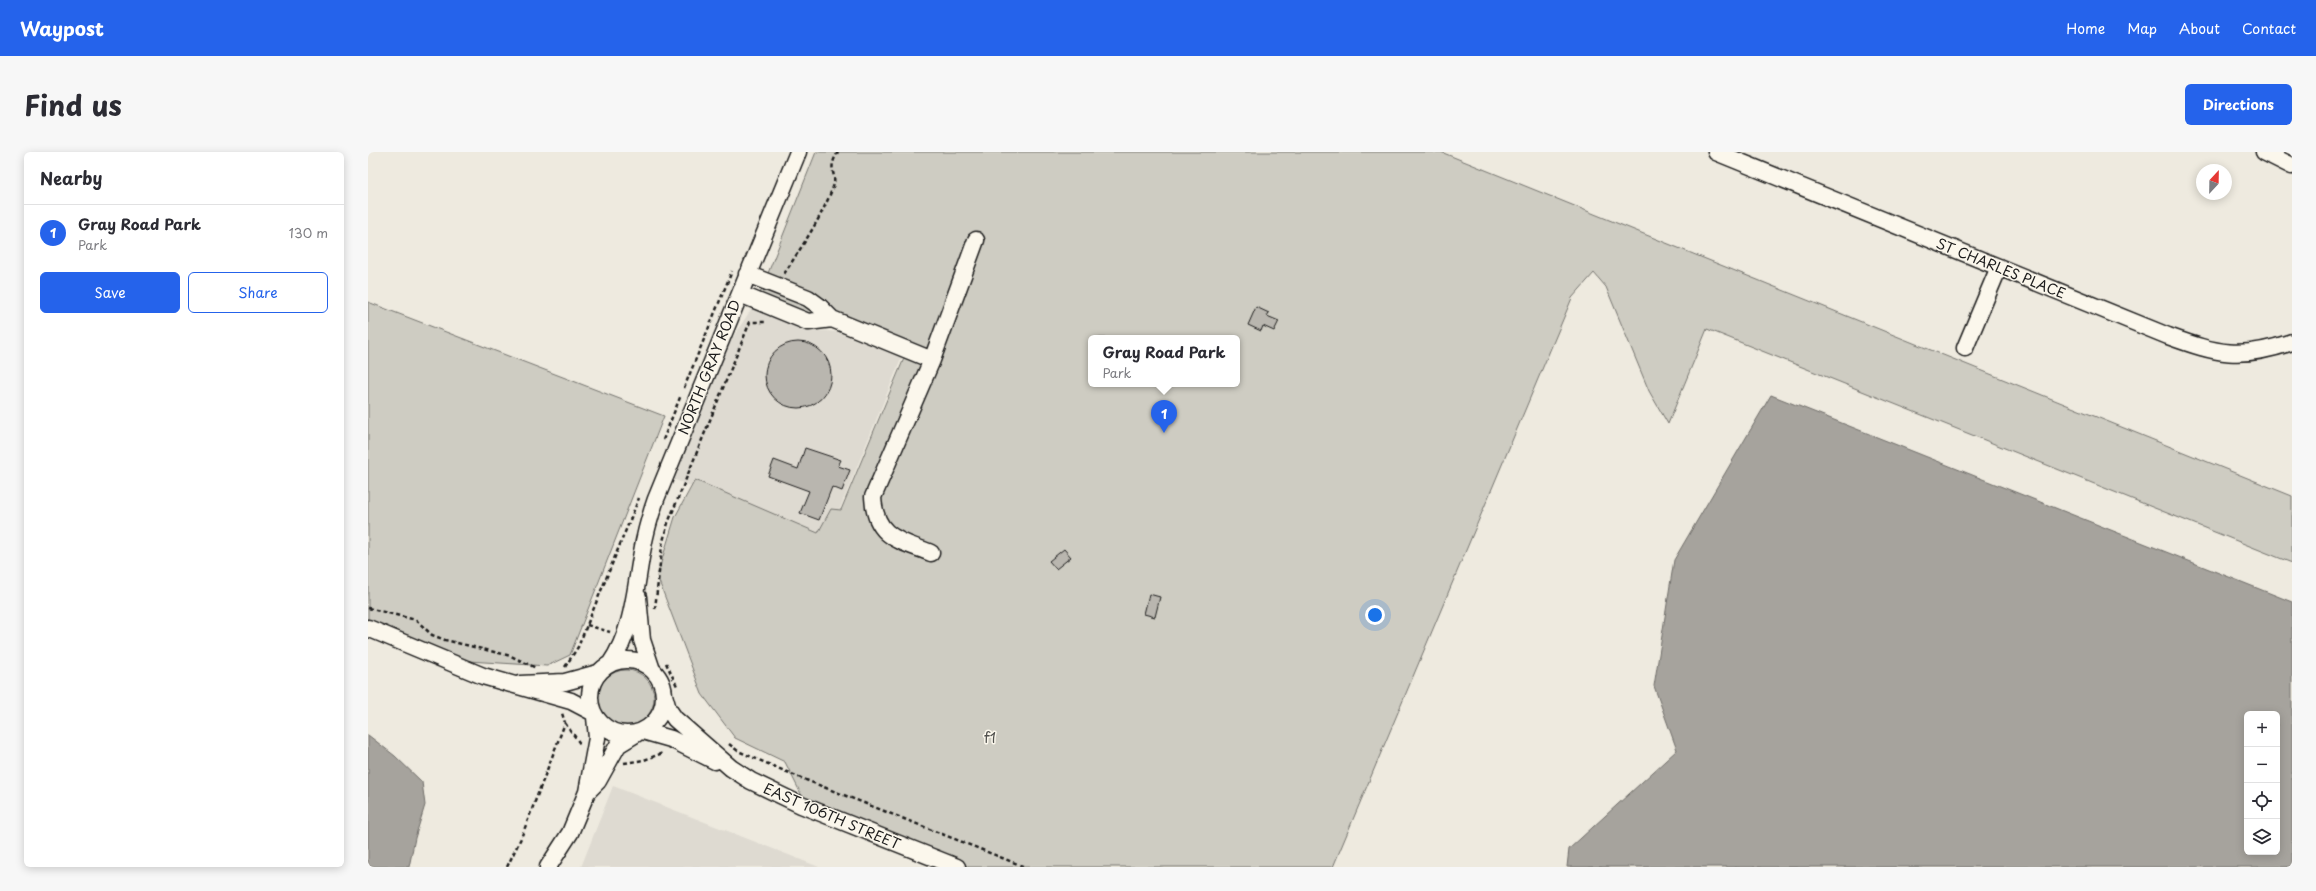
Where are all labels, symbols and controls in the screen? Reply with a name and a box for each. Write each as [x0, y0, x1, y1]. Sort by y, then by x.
text: Waypost [20, 14, 104, 42]
text: Home [2066, 18, 2105, 39]
text: Map [2127, 18, 2157, 39]
text: About [2179, 18, 2220, 39]
text: Contact [2242, 18, 2296, 39]
text: Find us [24, 83, 122, 126]
button: Directions [2185, 84, 2292, 125]
north arrow [2196, 164, 2232, 200]
text: Nearby [40, 165, 102, 191]
text: Gray Road Park [78, 212, 201, 235]
text: 1 [50, 223, 56, 242]
text: 130 m [289, 223, 328, 242]
street label: ST CHARLES PLACE [1933, 232, 2069, 304]
text: Park [78, 235, 107, 254]
button: Save [40, 272, 180, 313]
button: Share [188, 272, 328, 313]
street label: NORTH GRAY ROAD [672, 296, 746, 438]
popup [1088, 335, 1240, 387]
text: Gray Road Park [1102, 340, 1226, 363]
text: Park [1102, 363, 1132, 382]
pin: 1 [1151, 400, 1177, 433]
your location [1365, 605, 1385, 625]
map controls [2244, 711, 2280, 855]
button: + [2244, 711, 2280, 747]
park label: f1 [984, 727, 996, 748]
button: − [2244, 747, 2280, 783]
street label: EAST 106TH STREET [760, 778, 904, 855]
button: locate [2244, 783, 2280, 819]
button: layers [2244, 819, 2280, 855]

